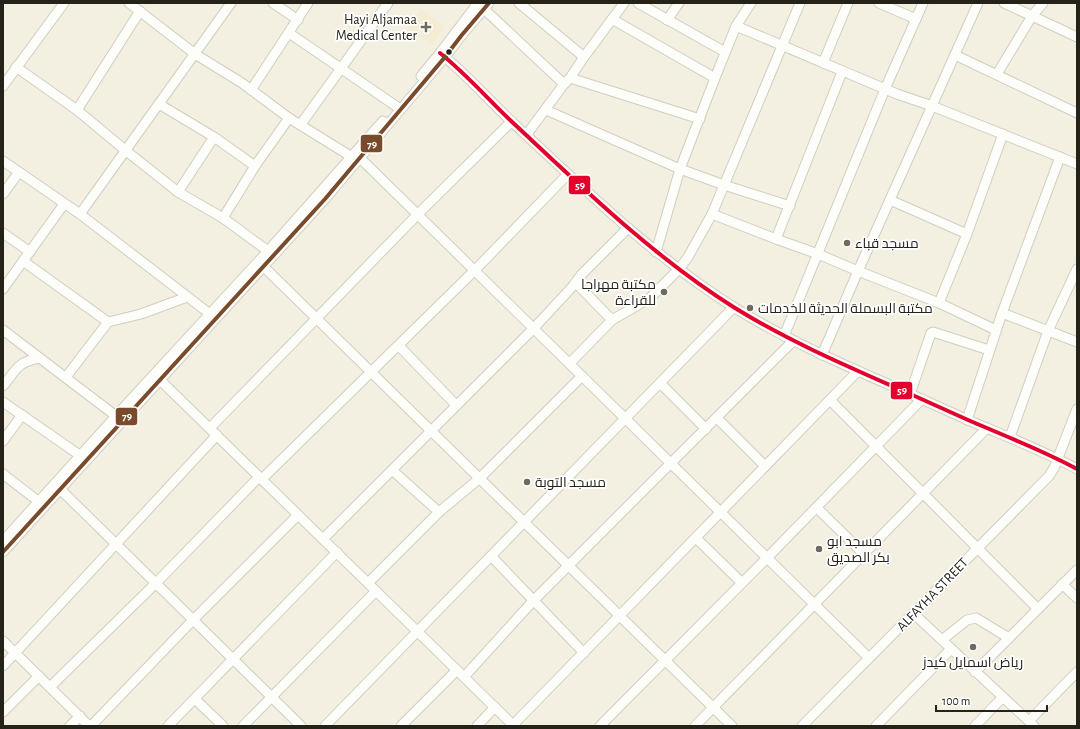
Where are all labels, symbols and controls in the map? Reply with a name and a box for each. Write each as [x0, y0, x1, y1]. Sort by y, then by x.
place label: Hayi Aljamaa Medical Center [336, 13, 418, 43]
marker: Hayi Aljamaa Medical Center [420, 21, 432, 33]
unlabelled marker [444, 47, 454, 57]
line badge: 79 [360, 134, 383, 153]
text: 79 [367, 139, 377, 150]
line badge: 59 [568, 175, 591, 195]
text: 59 [575, 180, 585, 191]
place label: مسجد قباء [855, 237, 919, 251]
marker: مسجد قباء [842, 238, 852, 248]
place label: مكتبة مهراجا للقراءة [581, 278, 656, 308]
marker: مكتبة مهراجا للقراءة [659, 287, 669, 297]
place label: مكتبة البسملة الحديثة للخدمات [758, 302, 933, 316]
marker: مكتبة البسملة الحديثة للخدمات [745, 303, 755, 313]
line badge: 59 [890, 381, 913, 400]
text: 59 [897, 385, 907, 396]
line badge: 79 [115, 407, 138, 426]
text: 79 [122, 411, 132, 422]
place label: مسجد التوبة [535, 476, 606, 490]
marker: مسجد التوبة [522, 477, 532, 487]
place label: مسجد ابو بكر الصديق [827, 535, 890, 566]
marker: مسجد ابو بكر الصديق [814, 544, 824, 554]
street label: ALFAYHA STREET [894, 555, 971, 634]
marker: رياض اسمايل كيدز [968, 642, 978, 652]
place label: رياض اسمايل كيدز [922, 656, 1023, 670]
scale bar [936, 687, 1047, 713]
text: 100 m [942, 695, 970, 707]

